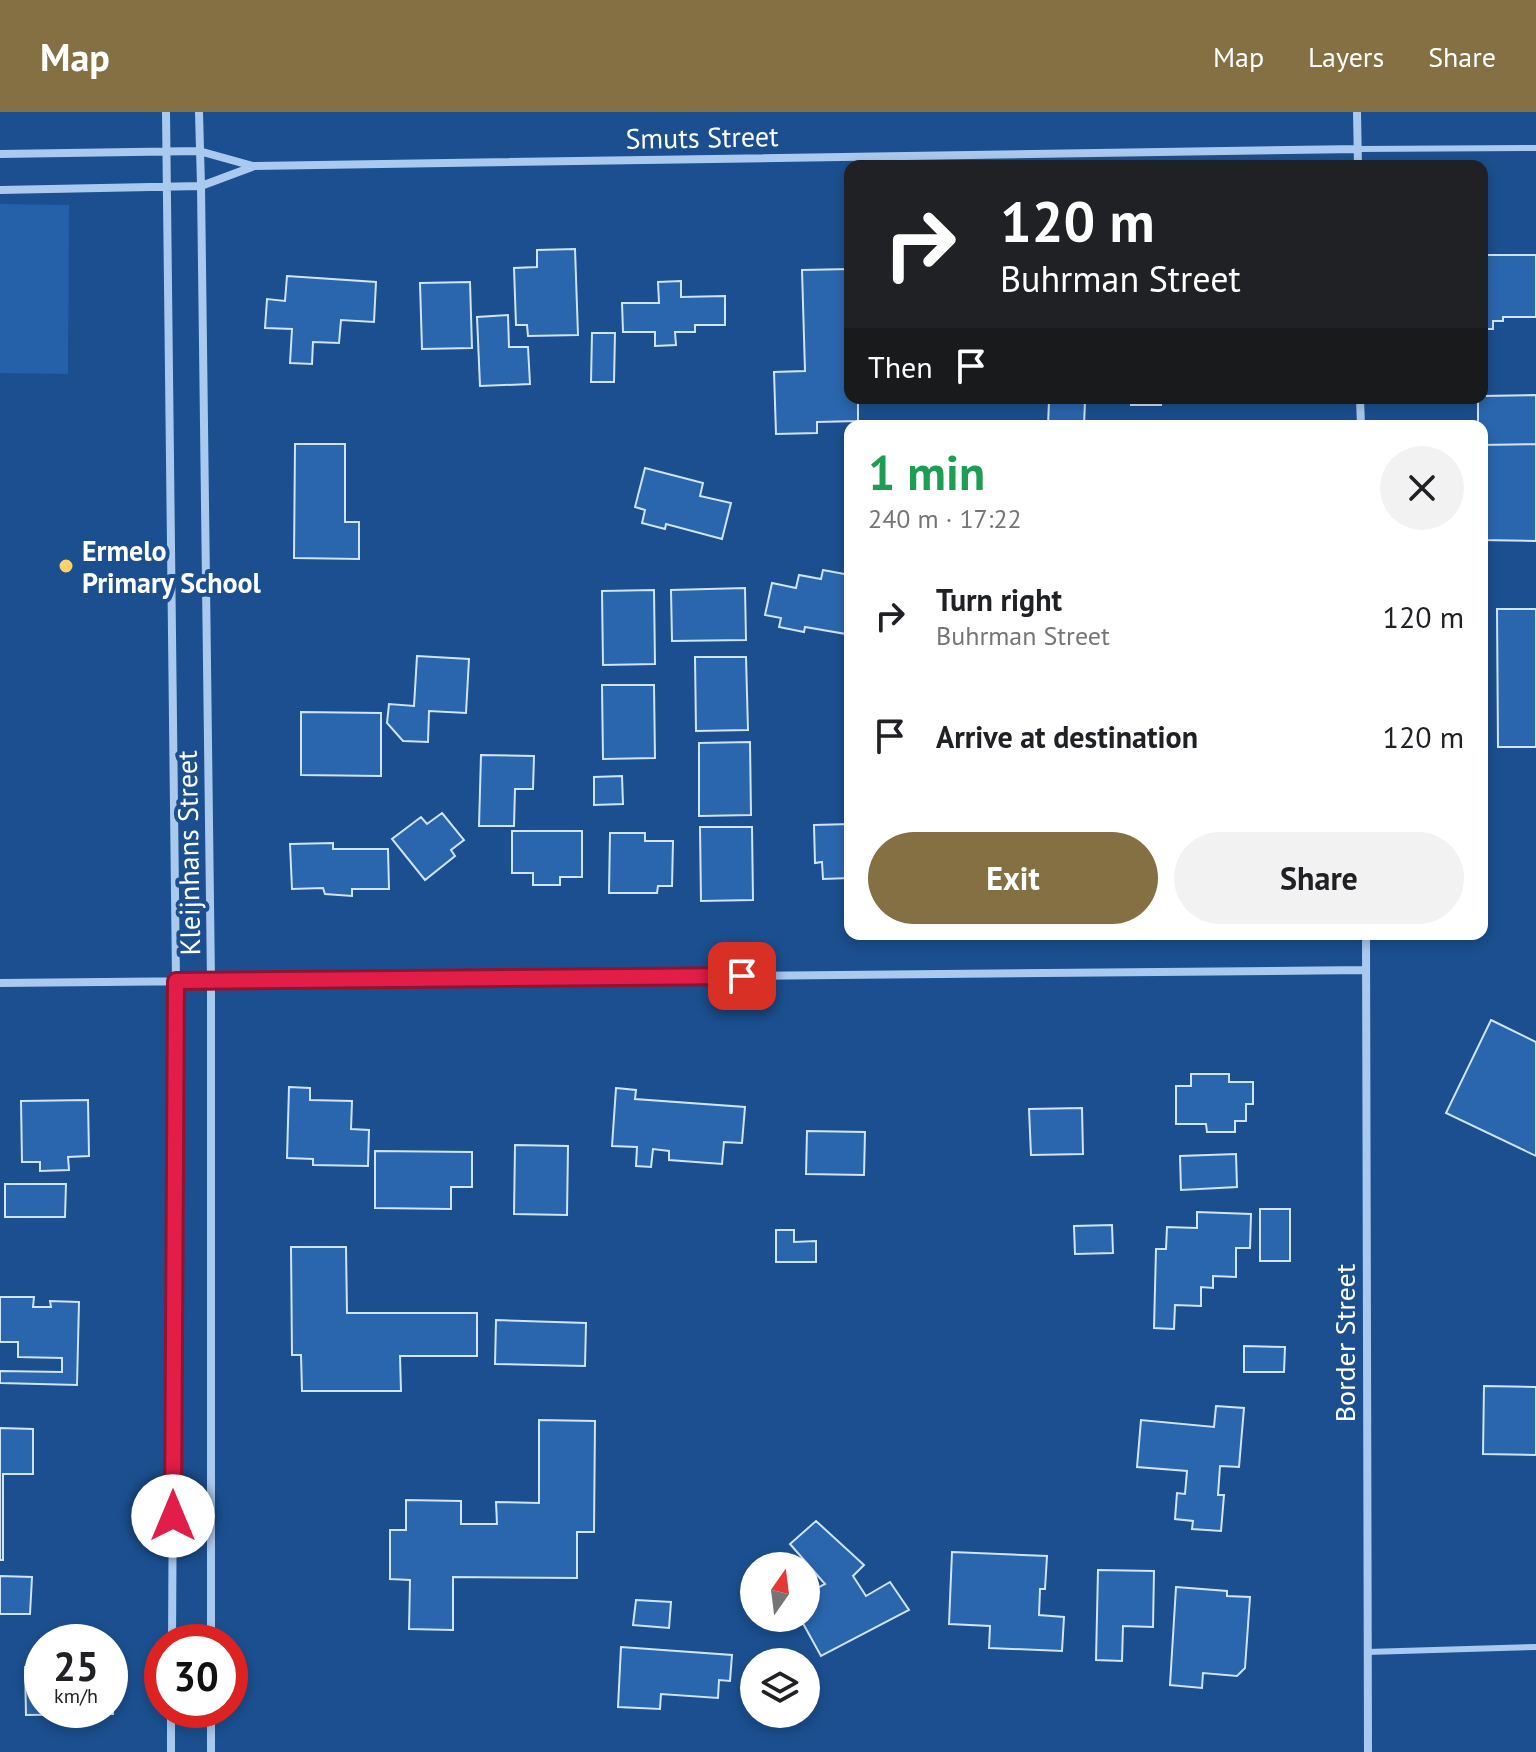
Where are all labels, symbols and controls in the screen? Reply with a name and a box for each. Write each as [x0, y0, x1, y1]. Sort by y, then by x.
text: Map [40, 32, 110, 81]
text: Map [1213, 38, 1264, 75]
text: Layers [1308, 38, 1384, 75]
text: Share [1428, 38, 1496, 75]
street label: Smuts Street [625, 117, 779, 157]
text: 120 m [1000, 185, 1155, 257]
icon: right [868, 192, 972, 296]
text: Buhrman Street [1000, 255, 1241, 302]
icon: arrive [949, 344, 993, 388]
text: Then [868, 347, 933, 386]
text: 1 min [868, 441, 985, 503]
button: close [1380, 446, 1464, 530]
text: 240 m · 17:22 [868, 502, 1022, 535]
place label: Ermelo Primary School [82, 532, 262, 601]
marker: Ermelo Primary School [57, 557, 75, 575]
text: Turn right [936, 580, 1062, 619]
icon: right [868, 594, 912, 638]
text: 120 m [1383, 597, 1464, 636]
text: Buhrman Street [936, 619, 1110, 652]
icon: arrive [868, 714, 912, 758]
text: Arrive at destination [936, 717, 1198, 756]
text: 120 m [1383, 717, 1464, 756]
street label: Kleijnhans Street [168, 750, 208, 956]
button: Exit [868, 832, 1158, 924]
button: Share [1174, 832, 1464, 924]
pin [708, 942, 776, 1010]
icon: arrive [720, 954, 764, 998]
street label: Border Street [1326, 1263, 1363, 1422]
position arrow [131, 1474, 215, 1558]
north arrow [740, 1552, 820, 1632]
map controls [740, 1552, 820, 1728]
speed limit sign: 30 [144, 1624, 248, 1728]
text: 25 [53, 1640, 99, 1692]
button: layers [740, 1648, 820, 1728]
text: km/h [54, 1683, 98, 1709]

